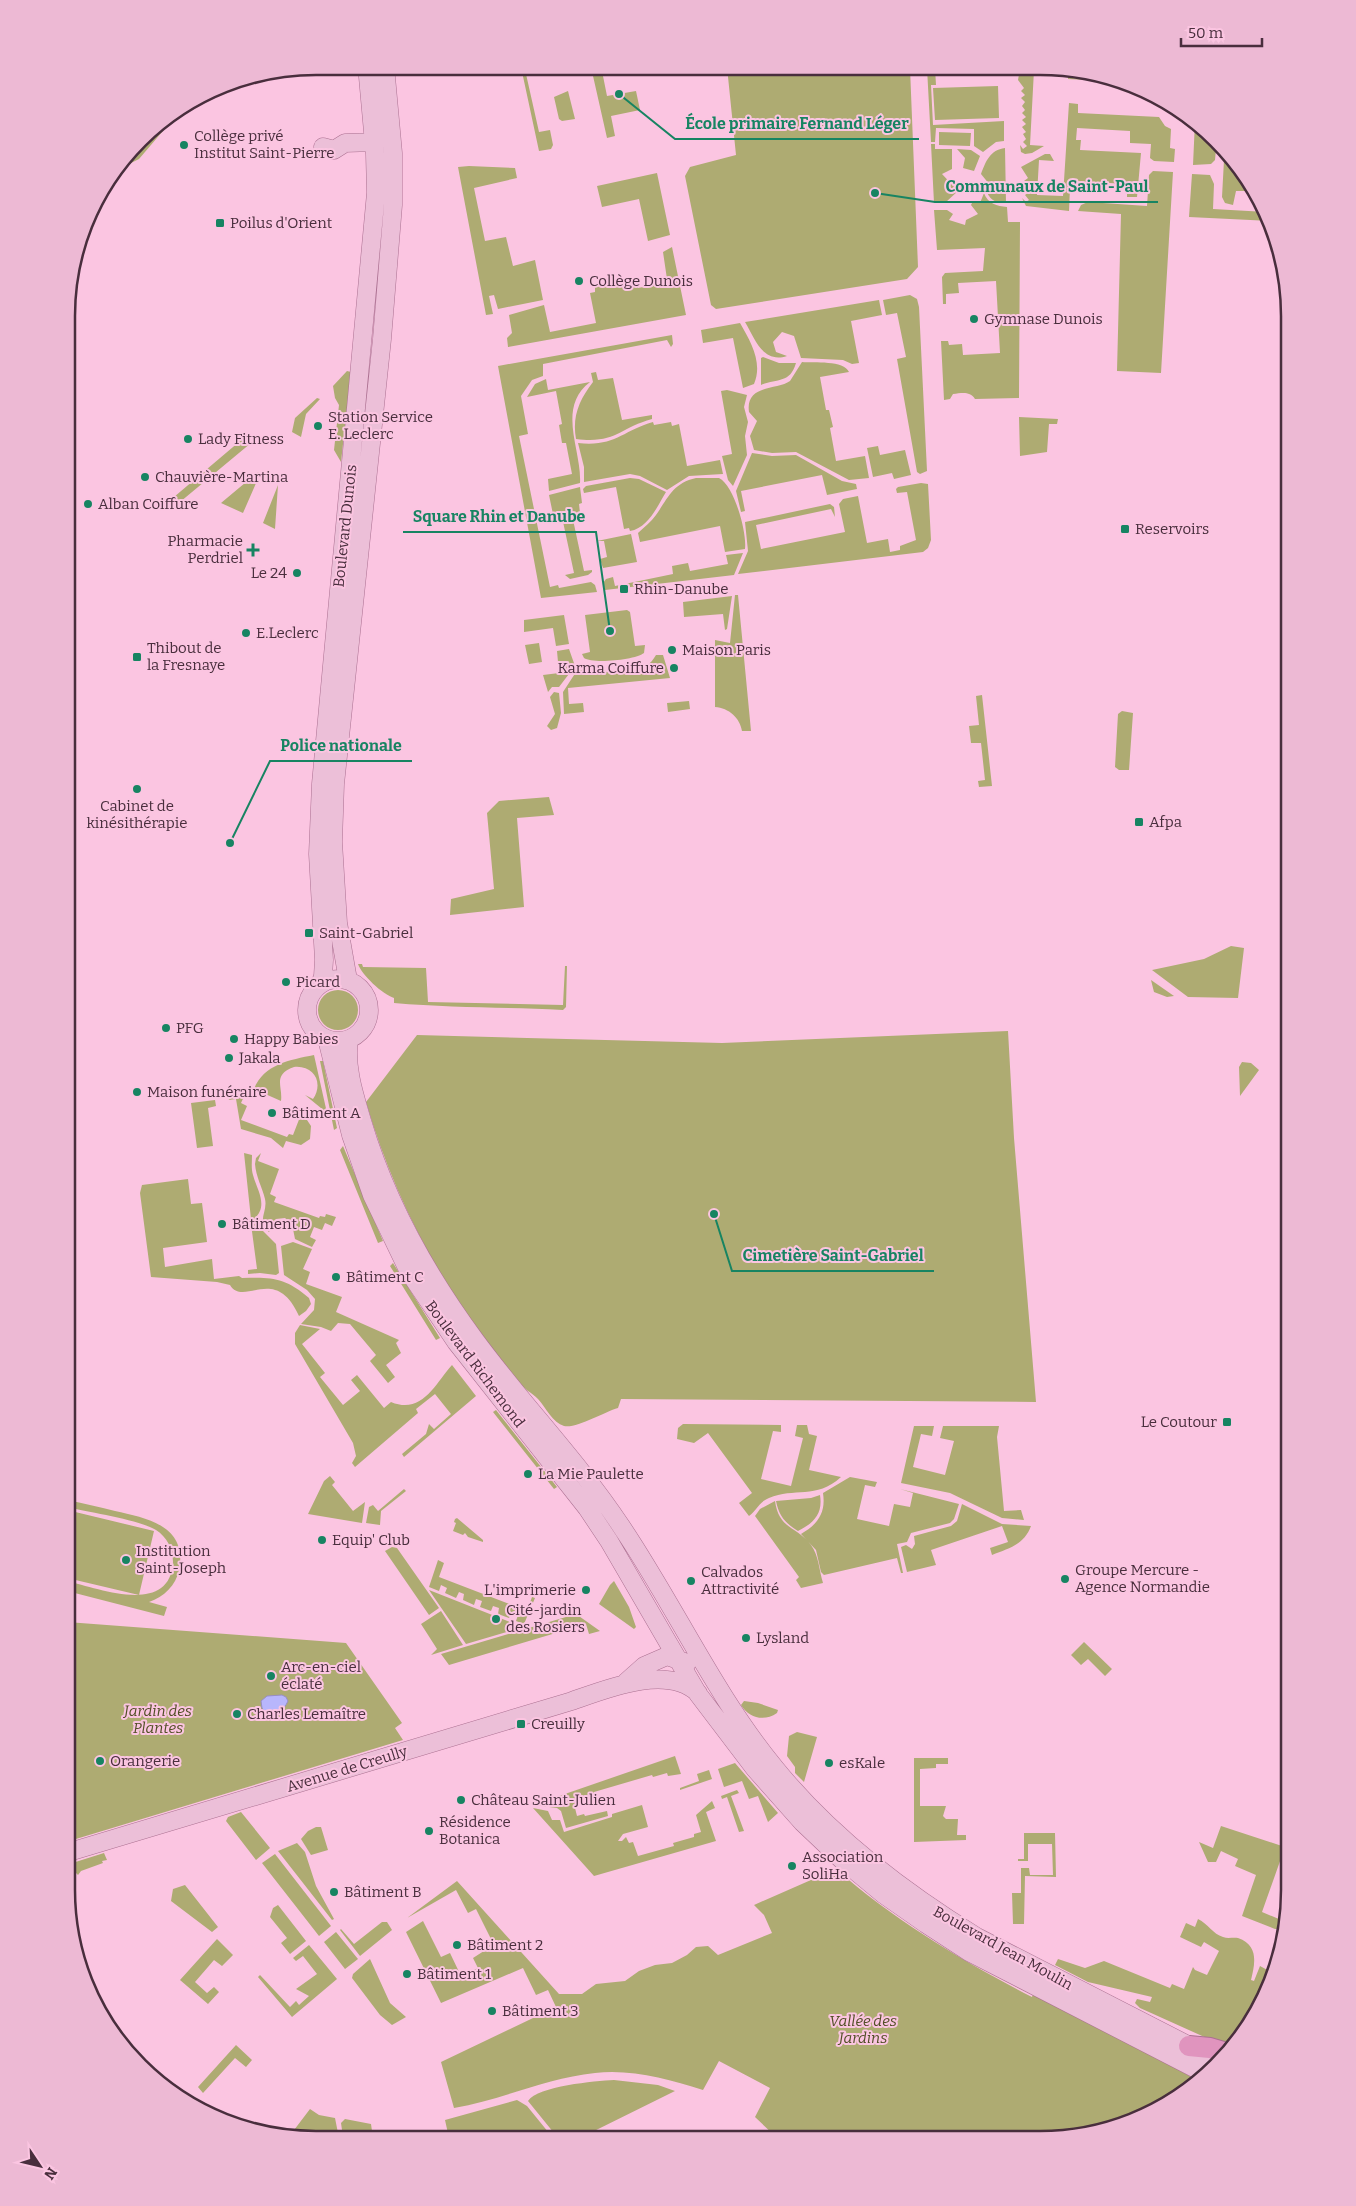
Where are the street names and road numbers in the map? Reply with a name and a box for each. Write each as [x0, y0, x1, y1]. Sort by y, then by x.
street label: Boulevard Dunois [330, 464, 360, 588]
street label: Boulevard Richemond [421, 1297, 529, 1431]
street label: Avenue de Creully [284, 1742, 410, 1796]
street label: Boulevard Jean Moulin [930, 1902, 1076, 1994]

